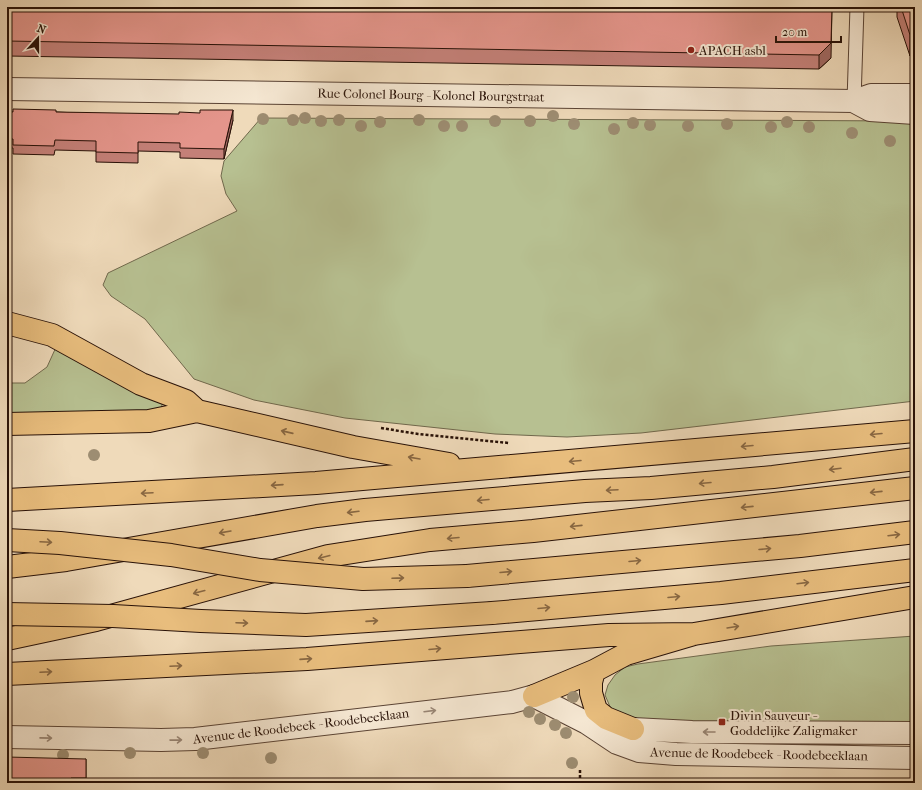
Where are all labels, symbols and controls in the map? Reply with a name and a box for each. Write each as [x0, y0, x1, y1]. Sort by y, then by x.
north arrow [18, 18, 58, 58]
scale bar [776, 18, 841, 44]
text: N [35, 22, 48, 37]
text: 20 m [782, 25, 807, 39]
place label: APACH asbl [698, 43, 766, 58]
marker: APACH asbl [686, 45, 696, 55]
street label: Rue Colonel Bourg - Kolonel Bourgstraat [317, 86, 545, 104]
one-way arrow [281, 428, 294, 435]
one-way arrow [870, 431, 883, 438]
one-way arrow [741, 442, 754, 449]
one-way arrow [408, 454, 421, 462]
one-way arrow [569, 457, 582, 464]
one-way arrow [829, 466, 842, 473]
one-way arrow [699, 479, 712, 487]
one-way arrow [271, 481, 284, 489]
one-way arrow [606, 486, 619, 493]
one-way arrow [870, 488, 883, 496]
one-way arrow [141, 489, 154, 496]
one-way arrow [477, 496, 490, 503]
one-way arrow [741, 503, 754, 510]
one-way arrow [347, 508, 360, 515]
one-way arrow [570, 522, 583, 530]
one-way arrow [219, 528, 232, 536]
one-way arrow [887, 531, 900, 539]
one-way arrow [447, 534, 460, 541]
one-way arrow [39, 539, 52, 546]
one-way arrow [758, 546, 771, 553]
one-way arrow [318, 554, 331, 562]
one-way arrow [628, 557, 641, 564]
one-way arrow [499, 569, 512, 576]
one-way arrow [391, 574, 404, 582]
one-way arrow [796, 580, 809, 587]
one-way arrow [193, 589, 206, 596]
one-way arrow [667, 594, 680, 601]
one-way arrow [537, 605, 550, 612]
one-way arrow [365, 618, 378, 625]
one-way arrow [235, 619, 248, 627]
one-way arrow [726, 623, 739, 631]
one-way arrow [428, 646, 441, 653]
one-way arrow [299, 656, 312, 663]
one-way arrow [169, 662, 182, 670]
one-way arrow [39, 669, 52, 676]
street label: Avenue de Roodebeek - Roodebeeklaan [191, 705, 410, 747]
one-way arrow [423, 707, 436, 714]
place label: Divin Sauveur - Goddelijke Zaligmaker [730, 708, 858, 738]
marker: Divin Sauveur - Goddelijke Zaligmaker [717, 717, 727, 727]
one-way arrow [703, 728, 716, 736]
one-way arrow [39, 734, 52, 742]
one-way arrow [169, 736, 182, 744]
street label: Avenue de Roodebeek - Roodebeeklaan [649, 745, 868, 763]

